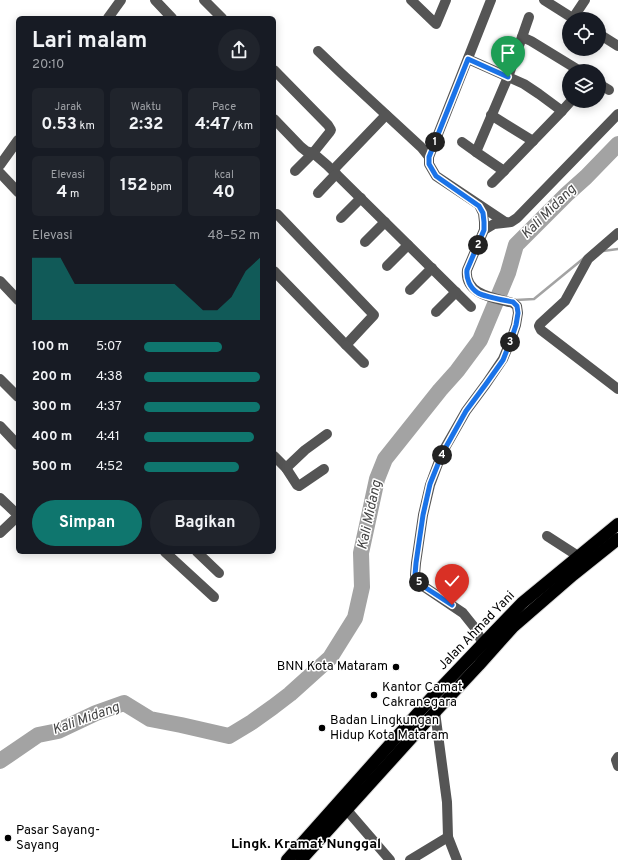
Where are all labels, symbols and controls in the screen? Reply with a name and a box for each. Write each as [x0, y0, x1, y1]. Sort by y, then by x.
map controls [562, 12, 606, 108]
button: locate [562, 12, 606, 56]
text: Lari malam [32, 28, 147, 55]
button: share [218, 29, 260, 71]
pin [491, 36, 525, 77]
icon: arrive [497, 42, 519, 64]
text: 20:10 [32, 57, 64, 73]
button: layers [562, 64, 606, 108]
text: Jarak [54, 100, 82, 114]
text: Waktu [131, 100, 161, 114]
text: Pace [212, 100, 236, 114]
text: 0.53 [41, 114, 77, 136]
text: 2:32 [129, 114, 163, 136]
text: 4:47 [195, 114, 230, 136]
text: km [77, 119, 95, 133]
text: /km [230, 119, 253, 133]
pin: 1 [425, 132, 445, 152]
text: 1 [433, 135, 437, 149]
text: Elevasi [51, 168, 85, 182]
text: kcal [214, 168, 234, 182]
text: 152 [120, 175, 148, 197]
text: bpm [148, 180, 172, 194]
water label: Kali Midang [518, 181, 580, 243]
text: 4 [57, 182, 68, 204]
text: 40 [213, 182, 235, 204]
text: m [68, 187, 79, 201]
text: Elevasi [32, 228, 73, 244]
text: 48–52 m [207, 228, 260, 244]
pin: 2 [468, 235, 488, 255]
text: 2 [475, 238, 481, 252]
pin: 3 [500, 332, 520, 352]
text: 3 [507, 335, 513, 349]
text: 100 m [32, 339, 69, 355]
text: 5:07 [96, 339, 122, 355]
text: 200 m [32, 369, 72, 385]
text: 4:38 [96, 369, 123, 385]
text: 300 m [32, 399, 71, 415]
text: 4:37 [96, 399, 121, 415]
text: 400 m [32, 429, 72, 445]
text: 4:41 [96, 429, 120, 445]
pin: 4 [432, 445, 452, 465]
text: 4 [438, 448, 446, 462]
text: 500 m [32, 459, 72, 475]
text: 4:52 [96, 459, 123, 475]
water label: Kali Midang [354, 478, 386, 551]
button: Simpan [32, 500, 142, 546]
button: Bagikan [150, 500, 260, 546]
pin [435, 564, 469, 605]
icon: check [441, 570, 463, 592]
pin: 5 [409, 572, 429, 592]
text: 5 [416, 575, 422, 589]
street label: Jalan Ahmad Yani [435, 588, 519, 674]
place label: BNN Kota Mataram [277, 659, 388, 675]
marker: BNN Kota Mataram [391, 662, 401, 672]
place label: Kantor Camat Cakranegara [382, 680, 463, 711]
marker: Kantor Camat Cakranegara [369, 690, 379, 700]
water label: Kali Midang [50, 699, 122, 739]
place label: Badan Lingkungan Hidup Kota Mataram [330, 713, 449, 744]
marker: Badan Lingkungan Hidup Kota Mataram [317, 723, 327, 733]
place label: Pasar Sayang- Sayang [16, 823, 100, 854]
marker: Pasar Sayang- Sayang [3, 833, 13, 843]
district label: Lingk. Kramat Nunggal [231, 836, 381, 853]

